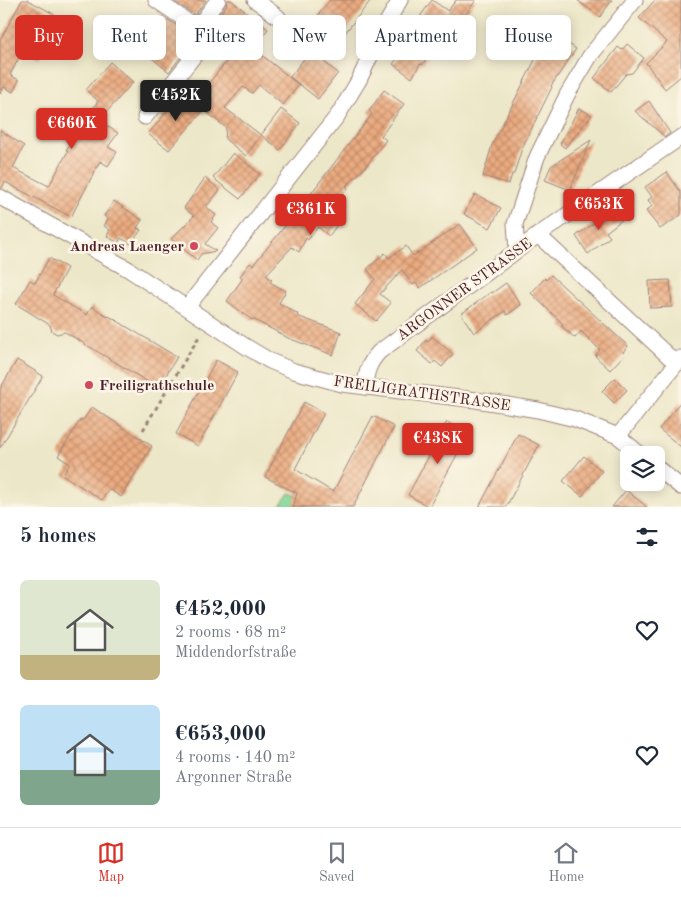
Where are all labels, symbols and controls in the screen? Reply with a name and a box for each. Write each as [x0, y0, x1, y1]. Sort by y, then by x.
chip: Buy [15, 15, 83, 60]
chip: Rent [93, 15, 166, 60]
chip: Filters [176, 15, 263, 60]
chip: New [273, 15, 346, 60]
chip: Apartment [356, 15, 476, 60]
chip: House [486, 15, 571, 60]
pin: €452K [141, 80, 211, 122]
text: €452K [151, 88, 201, 104]
pin: €660K [37, 108, 107, 150]
text: €660K [47, 116, 97, 132]
pin: €653K [564, 188, 634, 231]
pin: €361K [276, 194, 346, 236]
text: €653K [574, 197, 624, 213]
text: €361K [286, 202, 336, 218]
street label: ARGONNER STRASSE [395, 236, 535, 344]
place label: Andreas Laenger [69, 240, 184, 255]
marker: Andreas Laenger [188, 240, 200, 252]
street label: FREILIGRATHSTRASSE [332, 375, 511, 414]
marker: Freiligrathschule [83, 379, 95, 391]
place label: Freiligrathschule [99, 379, 214, 394]
pin: €438K [403, 422, 473, 465]
text: €438K [413, 431, 463, 447]
map controls [620, 446, 665, 491]
button: layers [620, 446, 665, 491]
icon: filters [633, 523, 661, 551]
text: 5 homes [20, 526, 96, 547]
text: €452,000 [175, 599, 266, 620]
icon: home [60, 600, 120, 660]
icon: heart [633, 616, 661, 644]
text: 2 rooms · 68 m² [175, 625, 286, 641]
text: Middendorfstraße [175, 645, 296, 661]
text: €653,000 [175, 724, 266, 745]
icon: home [60, 725, 120, 785]
icon: heart [633, 741, 661, 769]
text: 4 rooms · 140 m² [175, 750, 295, 766]
text: Argonner Straße [175, 770, 292, 786]
tab: Map [97, 839, 125, 886]
tab: Saved [319, 839, 355, 886]
tab: Home [548, 839, 584, 886]

